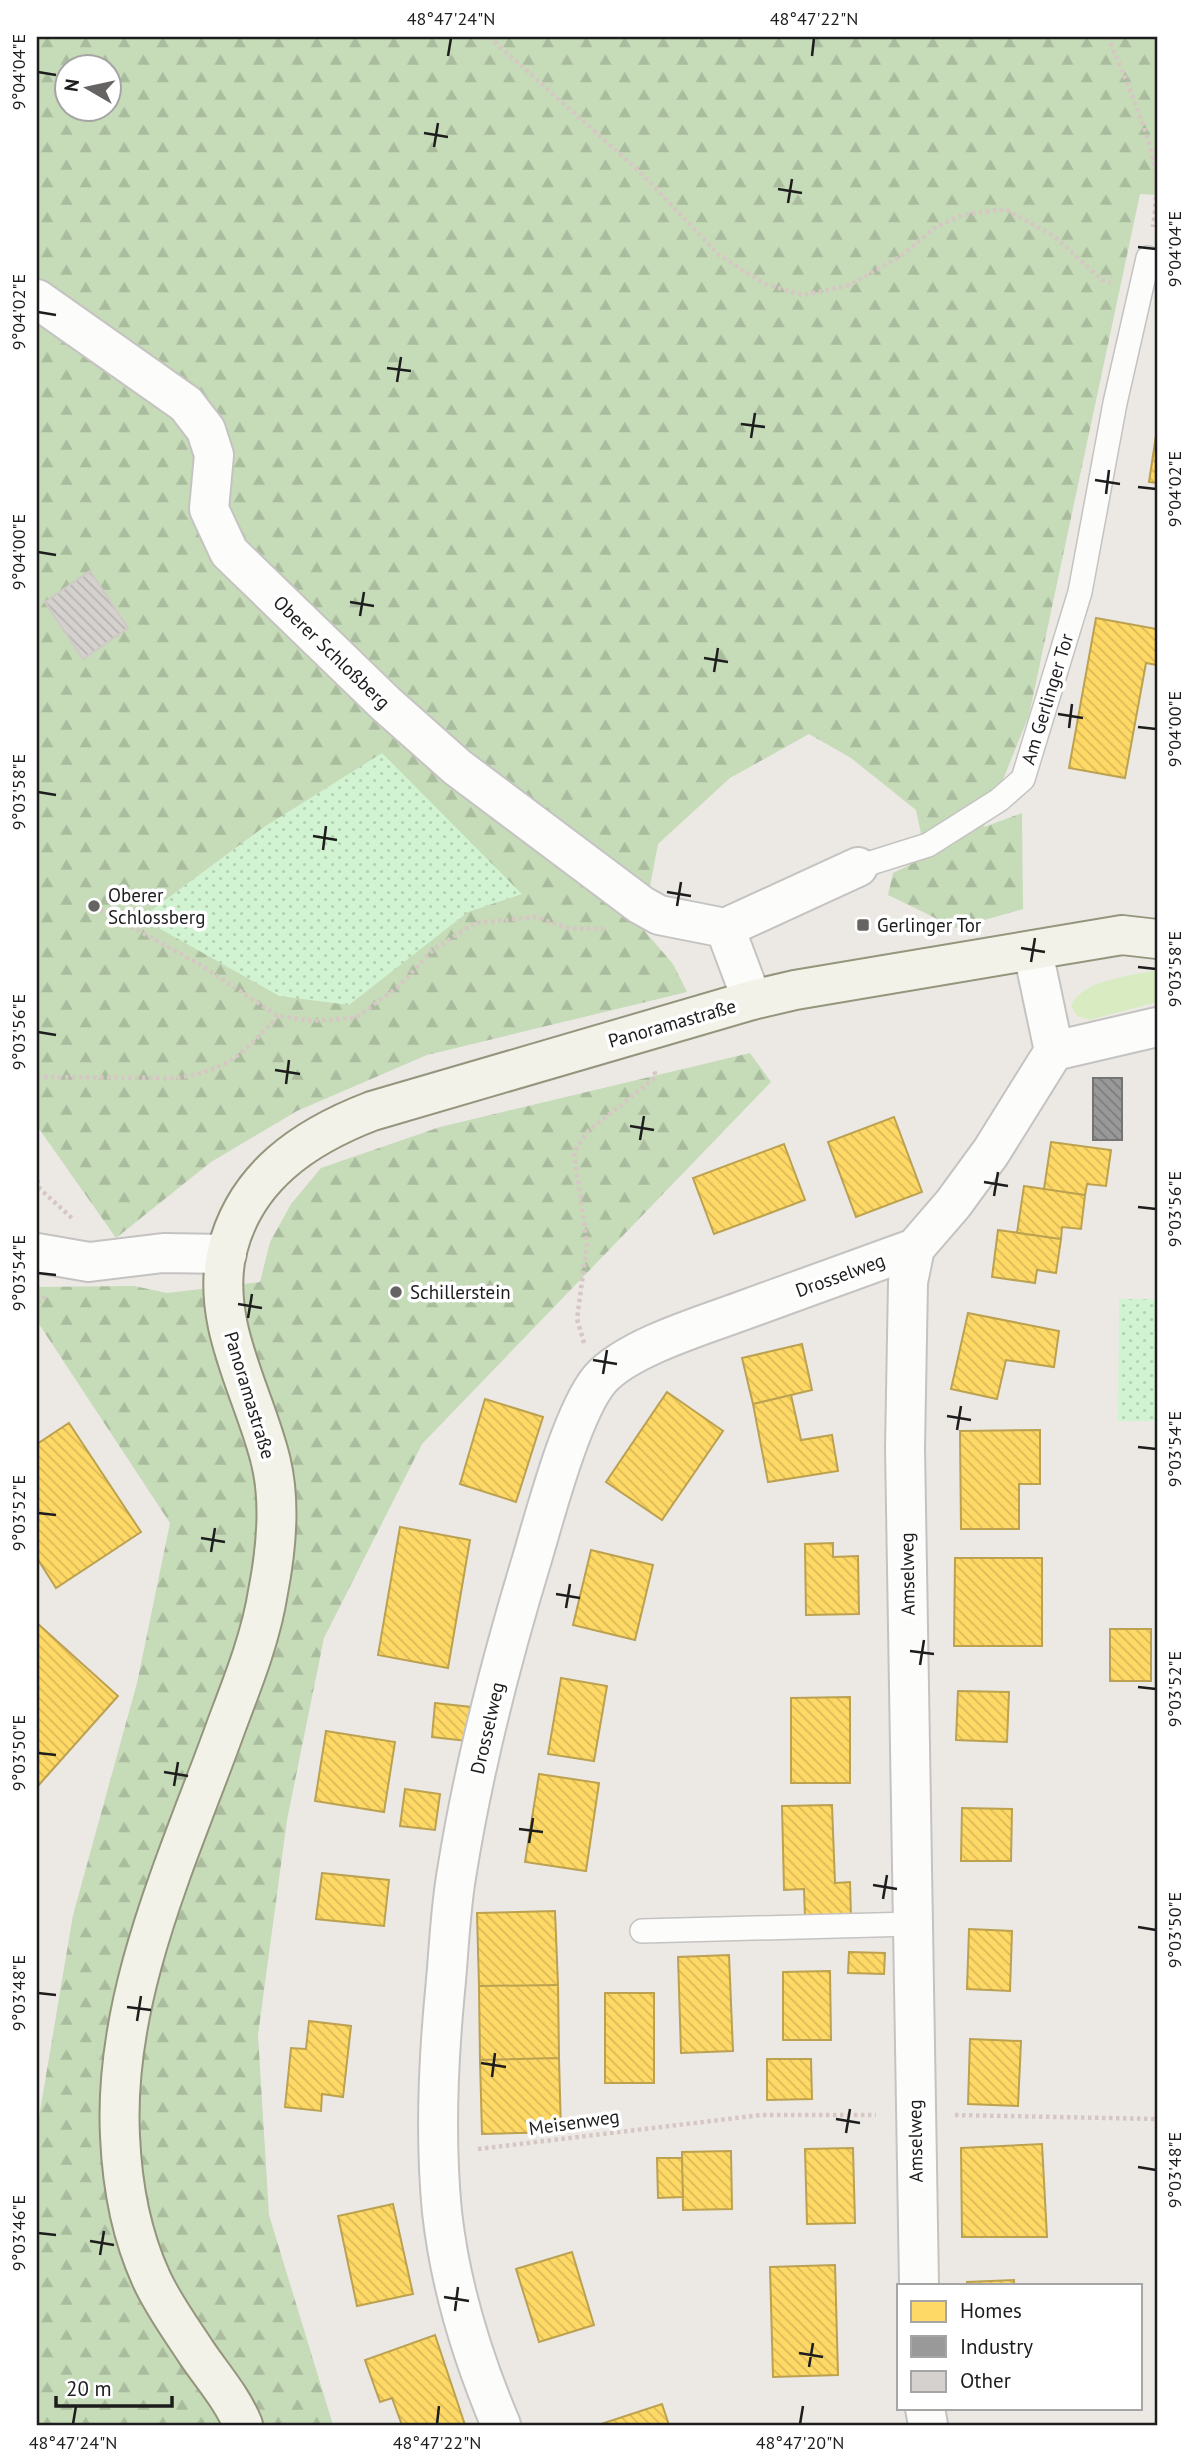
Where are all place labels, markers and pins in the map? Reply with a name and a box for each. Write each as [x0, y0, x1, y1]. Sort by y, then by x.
place label: Oberer Schlossberg [108, 883, 205, 929]
marker: Oberer Schlossberg [86, 898, 102, 914]
place label: Gerlinger Tor [877, 913, 982, 937]
marker: Gerlinger Tor [855, 917, 871, 933]
place label: Schillerstein [410, 1280, 511, 1304]
marker: Schillerstein [388, 1284, 404, 1300]

